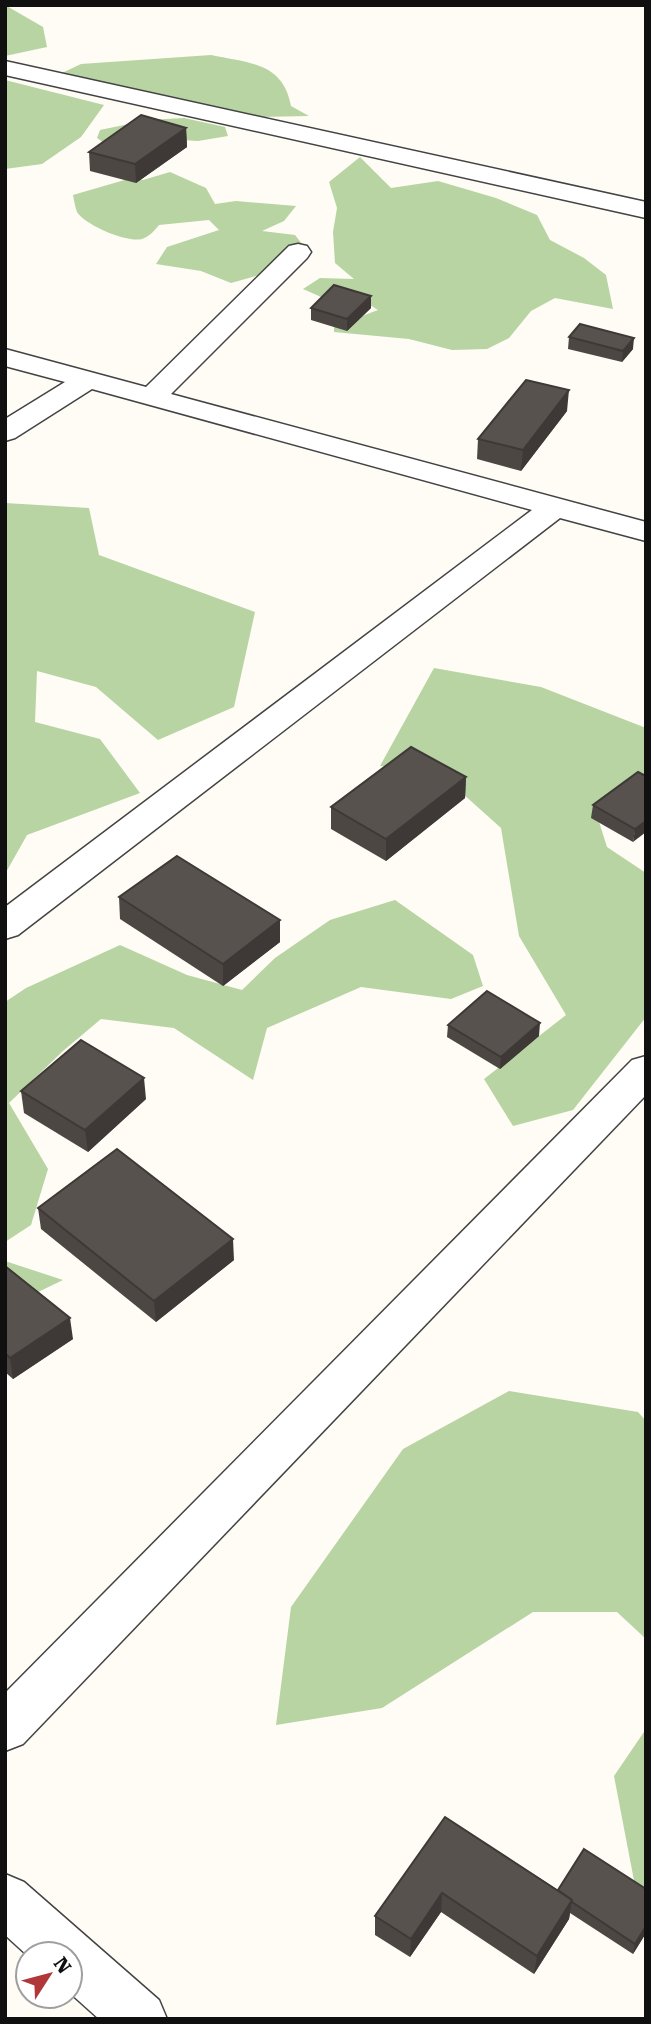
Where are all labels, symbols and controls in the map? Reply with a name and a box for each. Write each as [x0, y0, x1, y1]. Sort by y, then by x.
north arrow [14, 1940, 84, 2010]
text: N [49, 1953, 76, 1978]

